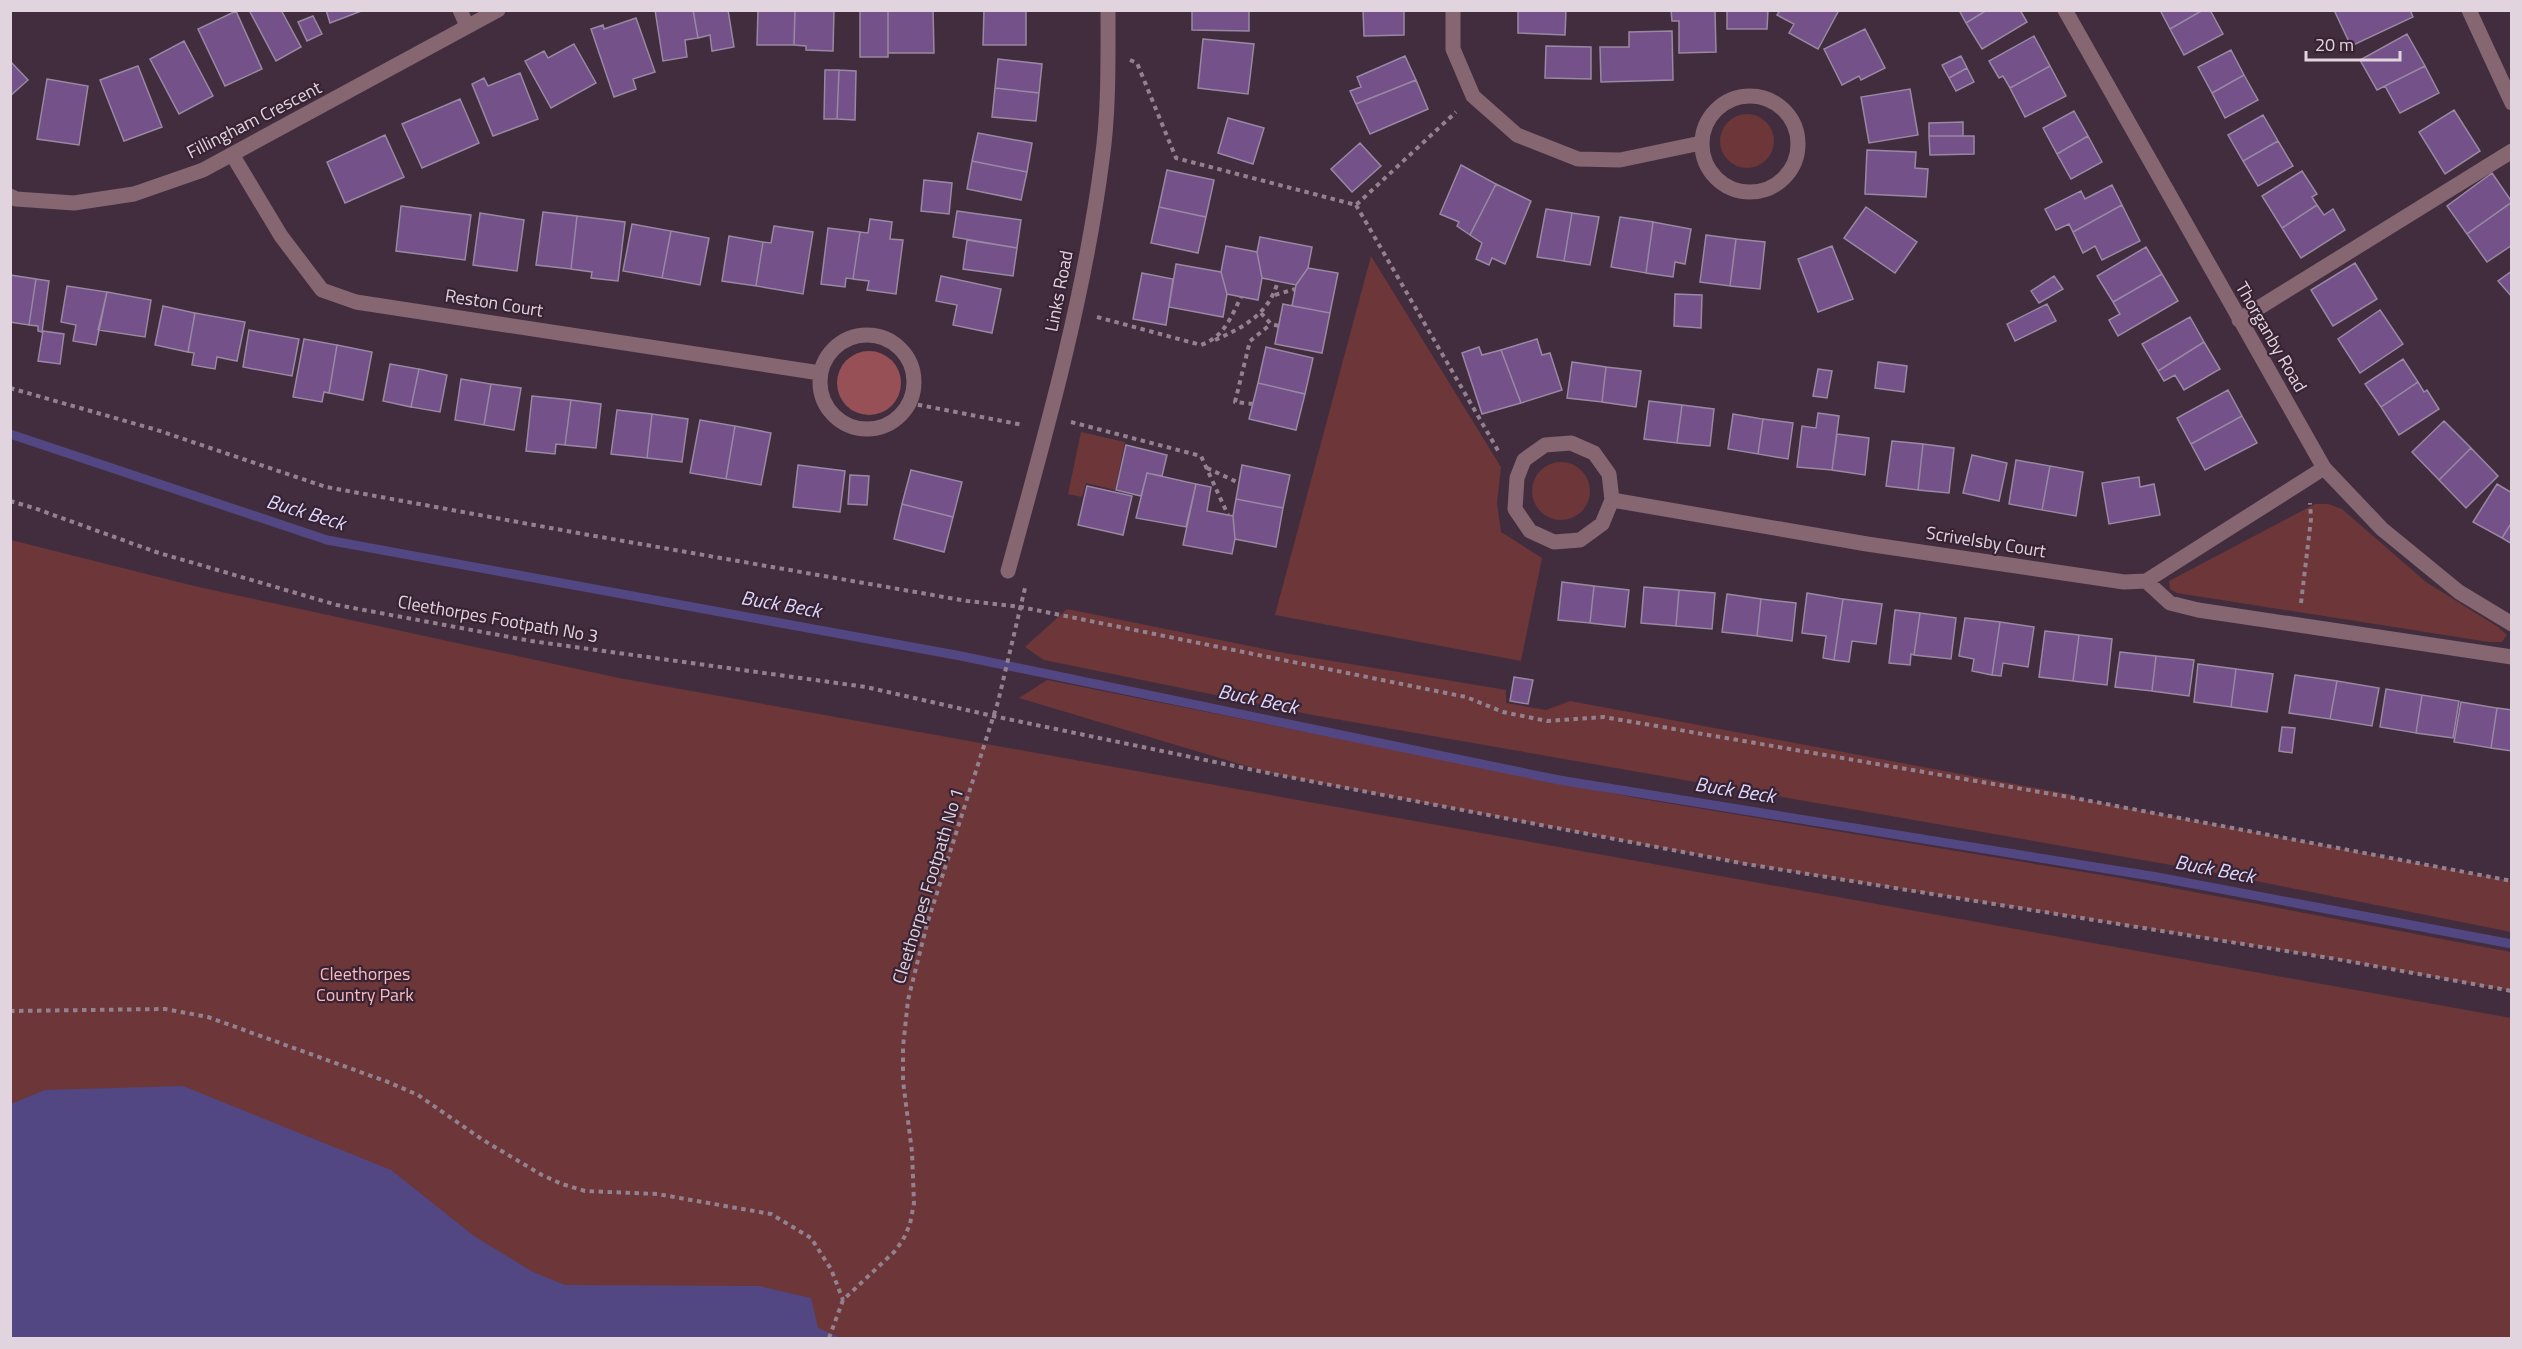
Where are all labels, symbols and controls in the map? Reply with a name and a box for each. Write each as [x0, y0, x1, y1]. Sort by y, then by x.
scale bar [2306, 24, 2400, 62]
text: 20 m [2315, 31, 2354, 58]
street label: Fillingham Crescent [182, 74, 327, 165]
street label: Links Road [1037, 248, 1080, 334]
street label: Thorganby Road [2229, 276, 2314, 397]
street label: Reston Court [443, 281, 546, 324]
water label: Buck Beck [263, 485, 351, 539]
street label: Scrivelsby Court [1924, 519, 2049, 564]
water label: Buck Beck [739, 581, 826, 626]
street label: Cleethorpes Footpath No 3 [396, 588, 600, 649]
water label: Buck Beck [1215, 675, 1303, 722]
water label: Buck Beck [1693, 768, 1779, 811]
street label: Cleethorpes Footpath No 1 [885, 785, 970, 987]
water label: Buck Beck [2173, 846, 2260, 892]
park label: Cleethorpes Country Park [316, 960, 414, 1008]

